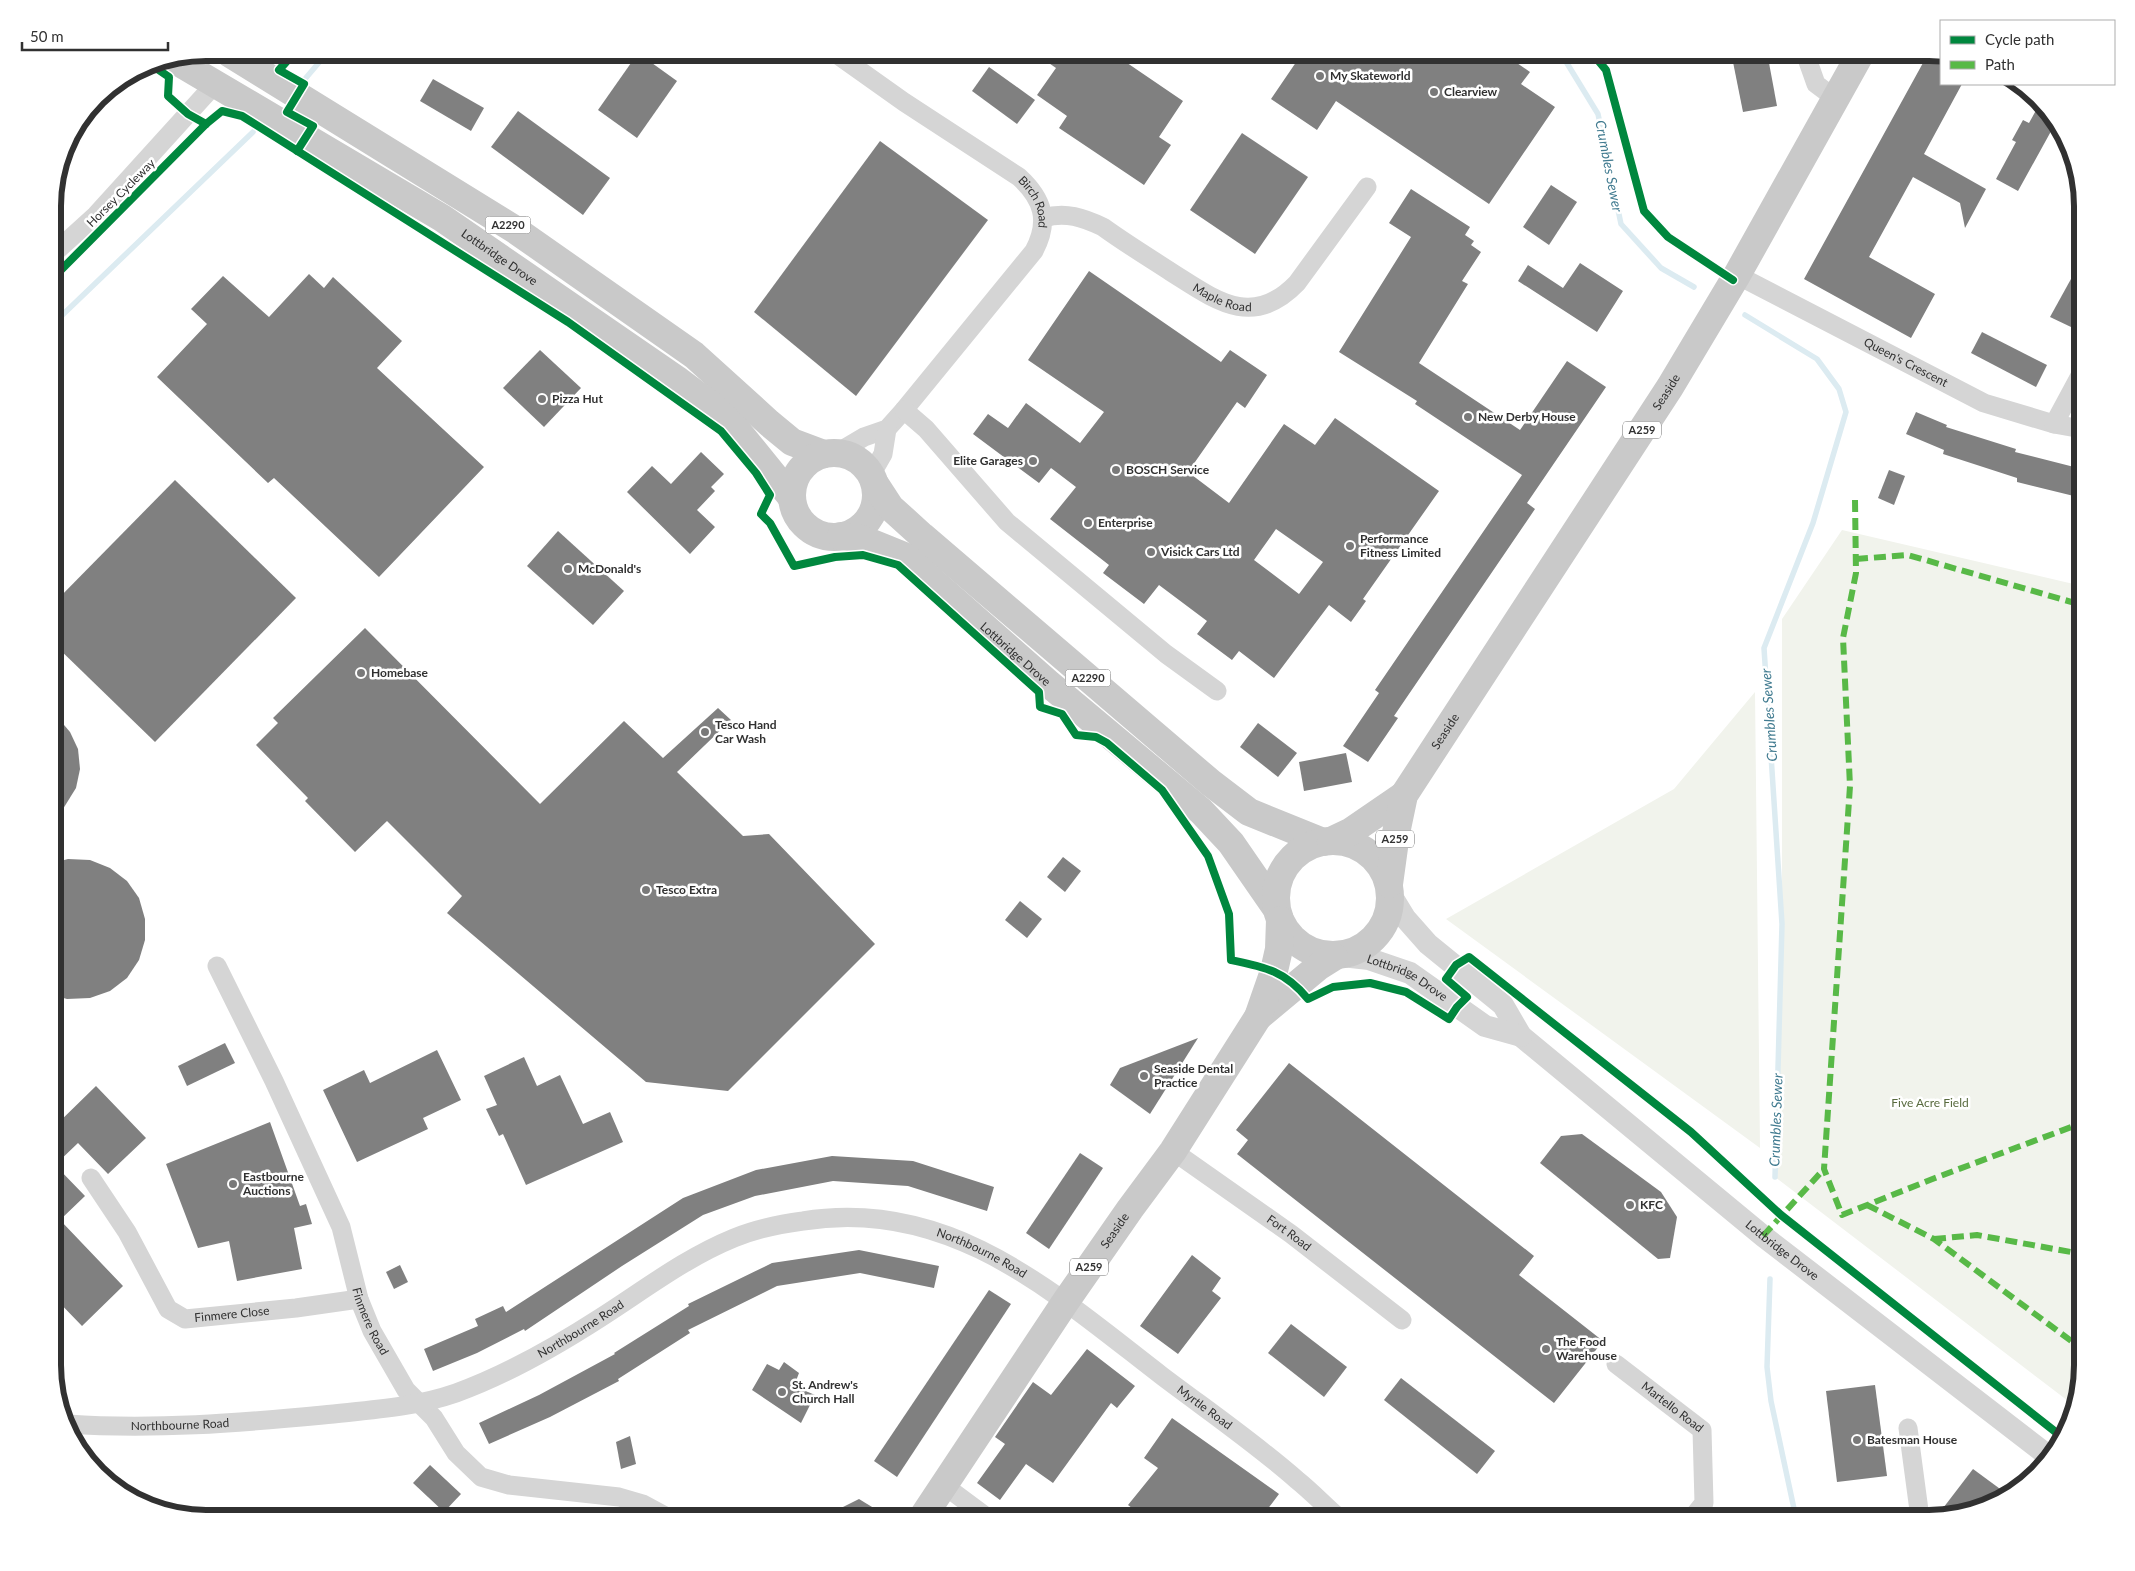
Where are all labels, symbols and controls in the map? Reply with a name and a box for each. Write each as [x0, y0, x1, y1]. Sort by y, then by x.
scale bar [22, 20, 169, 52]
legend [1940, 20, 2115, 85]
text: 50 m [30, 27, 64, 45]
text: Cycle path [1985, 30, 2054, 48]
text: Path [1985, 55, 2015, 73]
place label: My Skateworld [1330, 68, 1411, 83]
marker: My Skateworld [1314, 70, 1326, 82]
place label: Clearview [1444, 84, 1498, 99]
marker: Clearview [1428, 86, 1440, 98]
water label: Crumbles Sewer [1592, 118, 1627, 214]
street label: Horsey Cycleway [83, 155, 159, 230]
street label: Birch Road [1015, 173, 1051, 229]
road number: A2290 [486, 216, 530, 234]
street label: Lottbridge Drove [459, 226, 541, 288]
street label: Maple Road [1190, 280, 1252, 314]
street label: Queen's Crescent [1861, 334, 1951, 390]
street label: Seaside [1649, 371, 1683, 413]
place label: Pizza Hut [552, 391, 603, 406]
marker: Pizza Hut [536, 393, 548, 405]
place label: New Derby House [1478, 409, 1576, 424]
marker: New Derby House [1462, 411, 1474, 423]
road number: A259 [1623, 422, 1661, 438]
place label: Elite Garages [953, 453, 1023, 468]
marker: Elite Garages [1027, 455, 1039, 467]
place label: BOSCH Service [1126, 462, 1210, 477]
marker: BOSCH Service [1110, 464, 1122, 476]
place label: Enterprise [1098, 515, 1153, 530]
marker: Enterprise [1082, 517, 1094, 529]
place label: Performance Fitness Limited [1360, 531, 1441, 560]
marker: Performance Fitness Limited [1344, 540, 1356, 552]
place label: Visick Cars Ltd [1160, 544, 1240, 559]
marker: Visick Cars Ltd [1145, 546, 1157, 558]
place label: McDonald's [578, 561, 641, 576]
marker: McDonald's [562, 563, 574, 575]
street label: Lottbridge Drove [977, 619, 1054, 689]
place label: Homebase [371, 665, 429, 680]
marker: Homebase [355, 667, 367, 679]
water label: Crumbles Sewer [1757, 668, 1780, 762]
road number: A2290 [1066, 670, 1110, 686]
street label: Seaside [1428, 710, 1462, 752]
place label: Tesco Hand Car Wash [715, 717, 777, 746]
marker: Tesco Hand Car Wash [699, 726, 711, 738]
road number: A259 [1376, 831, 1414, 848]
place label: Tesco Extra [656, 882, 717, 897]
marker: Tesco Extra [640, 884, 652, 896]
street label: Lottbridge Drove [1365, 951, 1451, 1004]
place label: Seaside Dental Practice [1154, 1061, 1233, 1090]
marker: Seaside Dental Practice [1138, 1070, 1150, 1082]
water label: Crumbles Sewer [1765, 1073, 1786, 1167]
park label: Five Acre Field [1891, 1095, 1969, 1110]
place label: Eastbourne Auctions [242, 1169, 304, 1198]
marker: Eastbourne Auctions [227, 1178, 239, 1190]
place label: KFC [1640, 1197, 1663, 1212]
marker: KFC [1624, 1199, 1636, 1211]
street label: Seaside [1097, 1210, 1132, 1251]
street label: Fort Road [1264, 1211, 1314, 1254]
street label: Lottbridge Drove [1743, 1217, 1822, 1283]
street label: Northbourne Road [935, 1224, 1030, 1281]
road number: A259 [1070, 1258, 1108, 1276]
street label: Finmere Road [349, 1286, 392, 1358]
street label: Northbourne Road [535, 1297, 627, 1361]
street label: Finmere Close [194, 1303, 270, 1325]
place label: The Food Warehouse [1556, 1334, 1617, 1363]
marker: The Food Warehouse [1540, 1343, 1552, 1355]
place label: St. Andrew's Church Hall [792, 1377, 858, 1406]
street label: Martello Road [1639, 1378, 1707, 1435]
street label: Myrtle Road [1174, 1382, 1235, 1432]
marker: St. Andrew's Church Hall [776, 1386, 788, 1398]
street label: Northbourne Road [131, 1415, 230, 1433]
place label: Batesman House [1867, 1432, 1958, 1447]
marker: Batesman House [1851, 1434, 1863, 1446]

